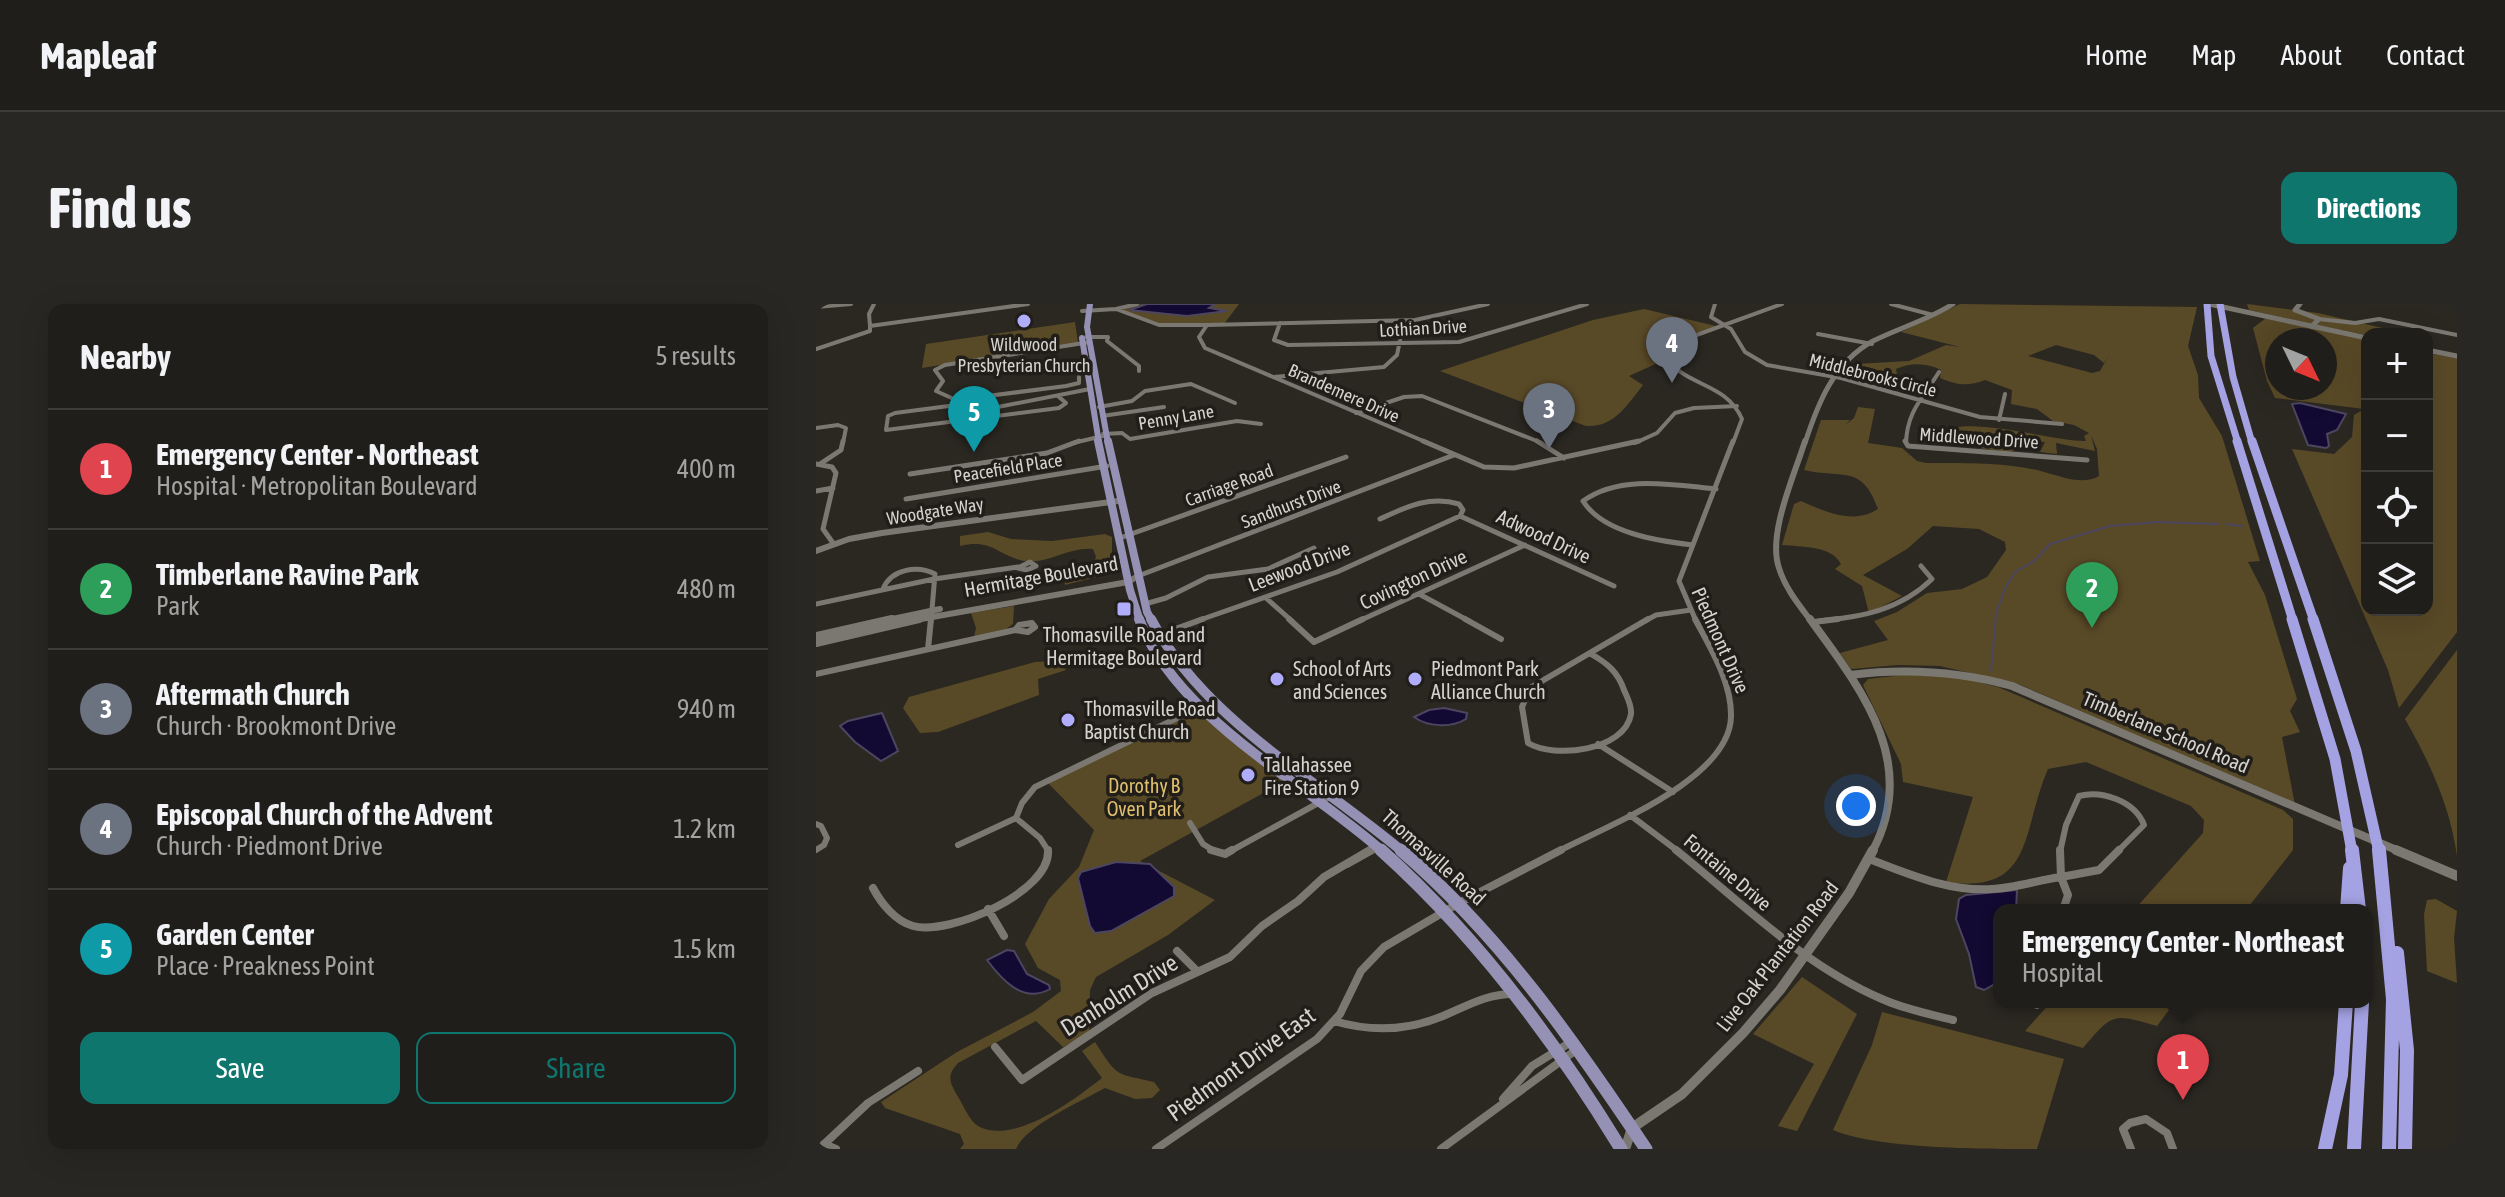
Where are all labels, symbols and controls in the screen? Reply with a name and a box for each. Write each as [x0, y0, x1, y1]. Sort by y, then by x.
text: Mapleaf [40, 34, 156, 77]
text: Home [2085, 39, 2147, 71]
text: Map [2191, 39, 2236, 71]
text: About [2280, 39, 2342, 71]
text: Contact [2386, 39, 2465, 71]
button: Directions [2281, 172, 2457, 244]
text: Find us [48, 176, 192, 240]
marker: Wildwood Presbyterian Church [1015, 312, 1033, 330]
street label: Lothian Drive [1379, 315, 1467, 341]
pin: 4 [1646, 317, 1698, 383]
north arrow [2265, 328, 2337, 400]
map controls [2361, 328, 2433, 616]
button: + [2361, 328, 2433, 400]
place label: Wildwood Presbyterian Church [958, 334, 1090, 376]
text: Nearby [80, 337, 171, 376]
text: 5 results [655, 341, 736, 371]
street label: Middlebrooks Circle [1807, 349, 1939, 401]
street label: Brandemere Drive [1285, 359, 1403, 427]
pin: 3 [1523, 383, 1575, 449]
pin: 5 [948, 386, 1000, 452]
street label: Penny Lane [1137, 400, 1215, 434]
button: − [2361, 400, 2433, 472]
street label: Middlewood Drive [1919, 423, 2039, 453]
text: Emergency Center - Northeast [156, 437, 479, 471]
street label: Peacefield Place [952, 449, 1064, 487]
text: 1 [100, 454, 112, 484]
text: 400 m [677, 454, 736, 484]
street label: Carriage Road [1182, 459, 1276, 511]
text: Hospital · Metropolitan Boulevard [156, 471, 478, 501]
button: locate [2361, 472, 2433, 544]
street label: Sandhurst Drive [1238, 475, 1344, 533]
street label: Woodgate Way [885, 493, 985, 529]
street label: Adwood Drive [1493, 504, 1595, 568]
street label: Leewood Drive [1245, 536, 1353, 596]
street label: Covington Drive [1356, 544, 1470, 614]
button: layers [2361, 544, 2433, 616]
street label: Hermitage Boulevard [962, 551, 1120, 601]
text: Timberlane Ravine Park [156, 557, 419, 591]
pin: 2 [2066, 562, 2118, 628]
text: 2 [100, 574, 112, 604]
text: 480 m [677, 574, 736, 604]
street label: Piedmont Drive [1687, 584, 1755, 696]
text: Park [156, 591, 199, 621]
marker: Thomasville Road and Hermitage Boulevard [1115, 600, 1133, 618]
place label: Thomasville Road and Hermitage Boulevard [1043, 623, 1205, 669]
place label: School of Arts and Sciences [1293, 657, 1391, 703]
place label: Piedmont Park Alliance Church [1431, 657, 1546, 703]
marker: School of Arts and Sciences [1268, 670, 1286, 688]
marker: Piedmont Park Alliance Church [1406, 670, 1424, 688]
text: Aftermath Church [156, 677, 350, 711]
street label: Timberlane School Road [2079, 687, 2253, 777]
text: 3 [100, 694, 112, 724]
text: 940 m [677, 694, 736, 724]
place label: Thomasville Road Baptist Church [1084, 697, 1215, 743]
text: Church · Brookmont Drive [156, 711, 396, 741]
marker: Thomasville Road Baptist Church [1059, 711, 1077, 729]
place label: Tallahassee Fire Station 9 [1264, 753, 1359, 799]
marker: Tallahassee Fire Station 9 [1239, 766, 1257, 784]
park label: Dorothy B Oven Park [1107, 774, 1182, 820]
your location [1836, 786, 1876, 826]
text: Episcopal Church of the Advent [156, 797, 492, 831]
street label: Thomasville Road [1377, 804, 1491, 910]
text: 4 [100, 814, 112, 844]
text: 1.2 km [673, 814, 736, 844]
street label: Fontaine Drive [1680, 829, 1776, 915]
text: Church · Piedmont Drive [156, 831, 383, 861]
street label: Live Oak Plantation Road [1711, 876, 1843, 1036]
popup [1993, 904, 2373, 1008]
text: Garden Center [156, 917, 314, 951]
text: Emergency Center - Northeast [2022, 924, 2344, 958]
text: 5 [100, 934, 112, 964]
text: 1.5 km [673, 934, 736, 964]
street label: Denholm Drive [1056, 948, 1182, 1042]
text: Place · Preakness Point [156, 951, 375, 981]
text: Hospital [2022, 958, 2103, 988]
street label: Piedmont Drive East [1162, 1001, 1320, 1127]
button: Save [80, 1032, 400, 1104]
button: Share [416, 1032, 736, 1104]
pin: 1 [2157, 1034, 2209, 1100]

